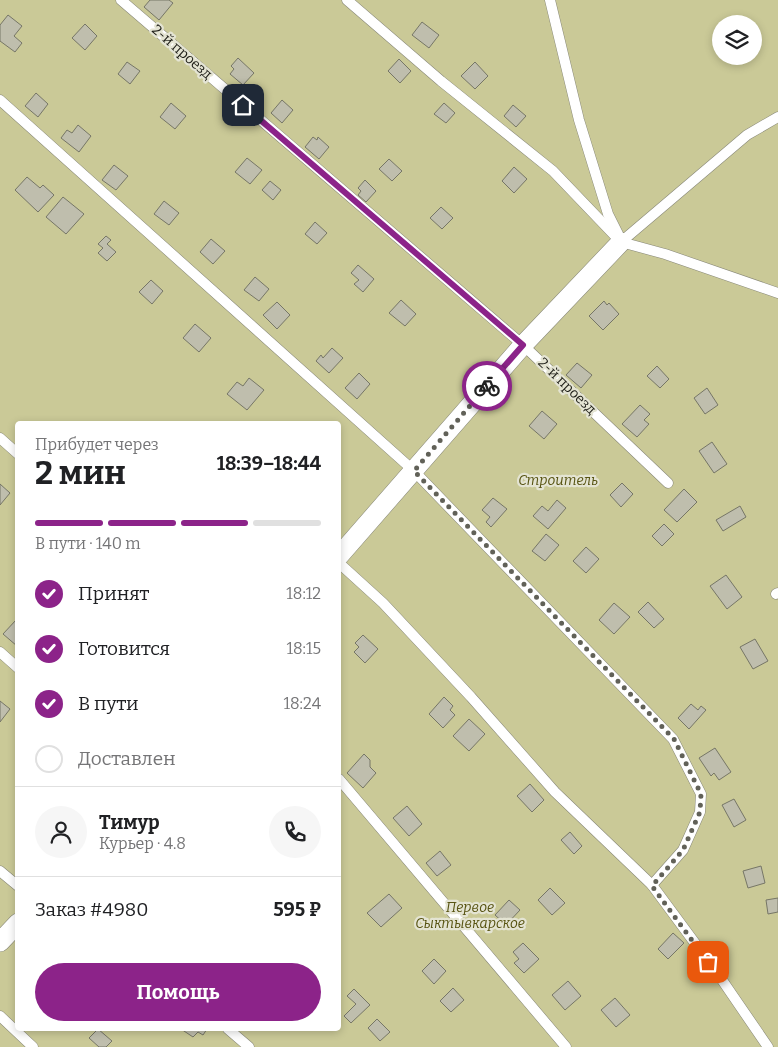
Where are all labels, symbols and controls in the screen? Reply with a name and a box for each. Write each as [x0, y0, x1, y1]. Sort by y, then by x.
map controls [712, 15, 762, 65]
button: layers [712, 15, 762, 65]
street label: 2-й проезд [148, 21, 216, 83]
pin [222, 84, 264, 126]
icon: home [229, 91, 257, 119]
street label: 2-й проезд [534, 354, 600, 418]
courier [462, 361, 512, 411]
icon: bike [473, 372, 501, 400]
text: Прибудет через [35, 435, 159, 454]
text: 18:39–18:44 [217, 452, 321, 475]
text: 2 мин [35, 454, 126, 492]
park label: Строитель [518, 472, 598, 489]
text: В пути · 140 m [35, 534, 140, 553]
icon: check [35, 580, 63, 608]
text: Принят [78, 582, 149, 605]
text: 18:12 [286, 584, 321, 603]
icon: check [35, 635, 63, 663]
text: Готовится [78, 637, 170, 660]
text: 18:15 [286, 639, 321, 658]
icon: check [35, 690, 63, 718]
text: В пути [78, 692, 139, 715]
text: 18:24 [283, 694, 321, 713]
text: Доставлен [78, 747, 176, 770]
button: person [35, 806, 87, 858]
button: phone [269, 806, 321, 858]
text: Тимур [99, 811, 159, 834]
text: Курьер · 4.8 [99, 834, 186, 853]
text: Заказ #4980 [35, 898, 148, 921]
text: 595 ₽ [273, 898, 321, 921]
park label: Первое Сыктывкарское [415, 899, 525, 932]
pin [687, 941, 729, 983]
icon: bag [694, 948, 722, 976]
button: Помощь [35, 963, 321, 1021]

